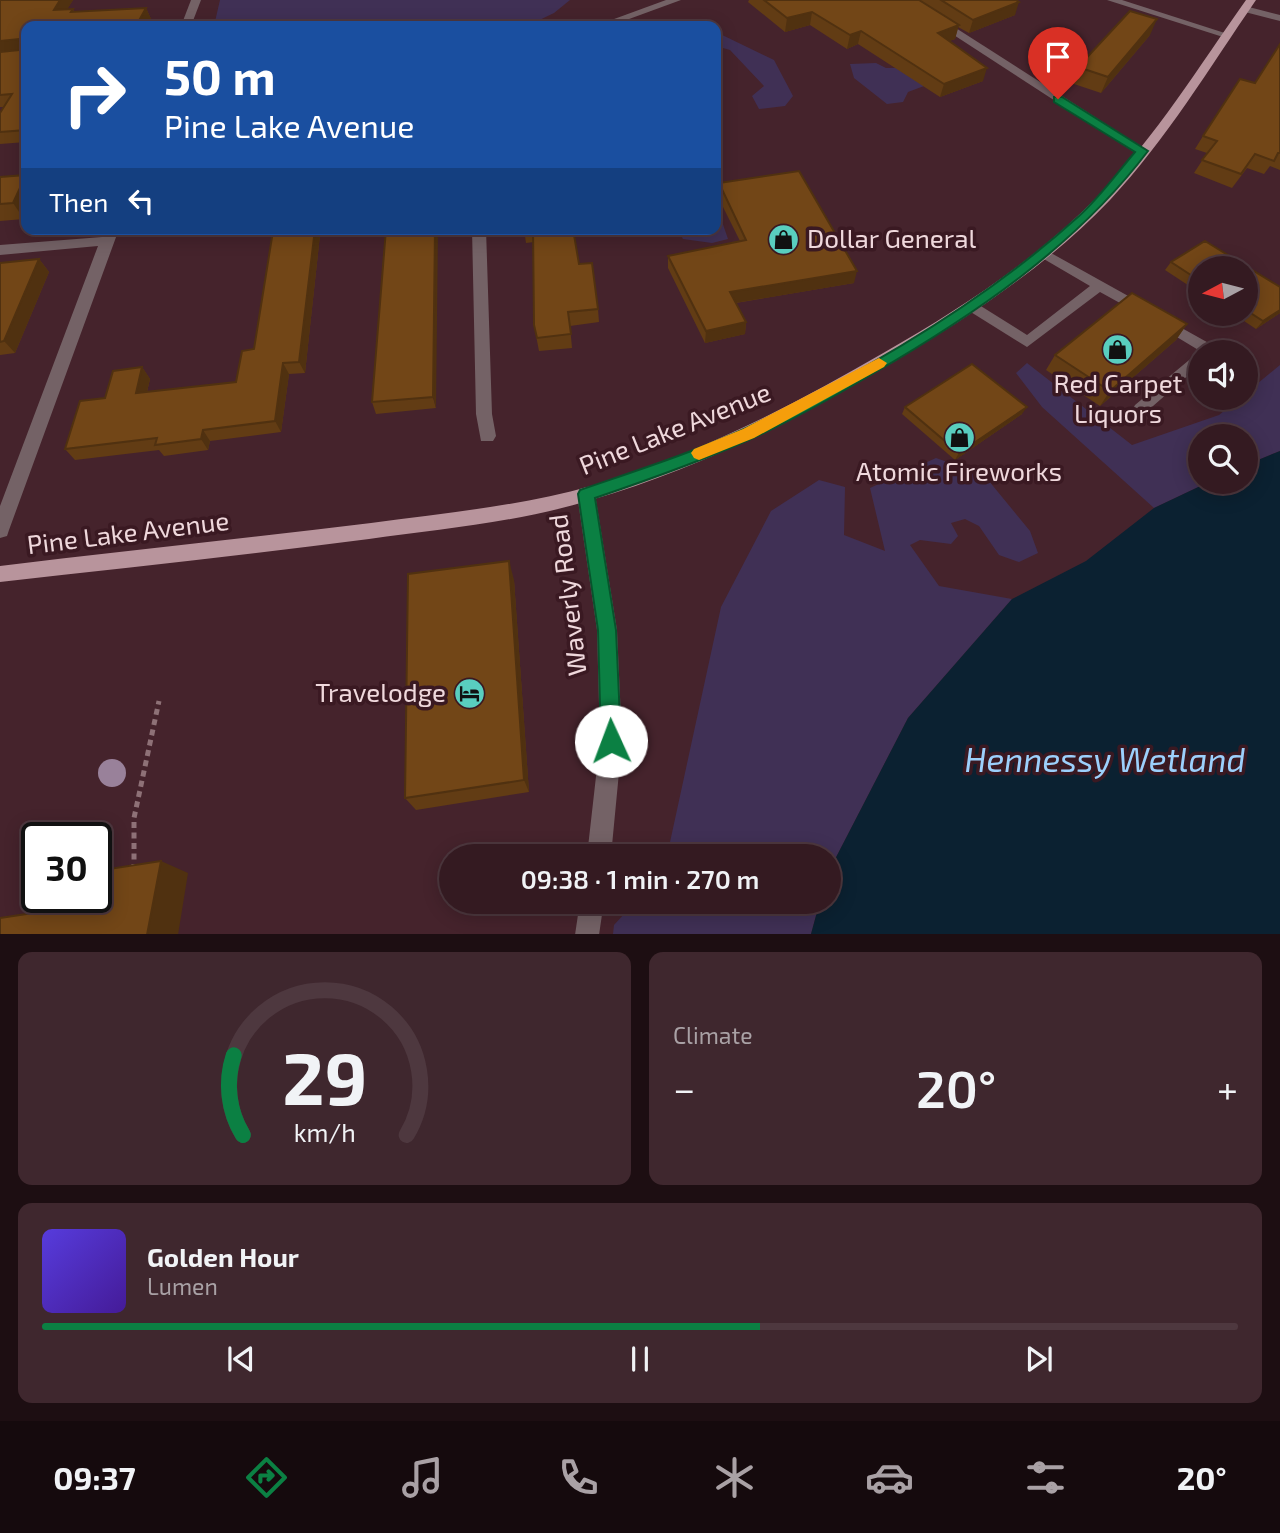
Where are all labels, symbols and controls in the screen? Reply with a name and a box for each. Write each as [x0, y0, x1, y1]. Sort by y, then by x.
pin [1028, 27, 1088, 99]
icon: arrive [1039, 38, 1077, 76]
text: 50 m [164, 46, 276, 105]
icon: right [49, 49, 140, 140]
text: Pine Lake Avenue [164, 106, 414, 144]
icon: left [122, 182, 160, 220]
text: Then [49, 186, 108, 217]
shop icon: Dollar General [767, 222, 801, 256]
place label: Dollar General [807, 222, 976, 253]
north arrow [1188, 256, 1258, 326]
map controls [1188, 256, 1258, 494]
shop icon: Red Carpet Liquors [1101, 332, 1135, 366]
button: sound [1188, 340, 1258, 410]
place label: Red Carpet Liquors [1053, 367, 1183, 428]
street label: Pine Lake Avenue [574, 375, 775, 480]
shop icon: Atomic Fireworks [942, 420, 976, 454]
button: search [1188, 424, 1258, 494]
place label: Atomic Fireworks [856, 455, 1062, 486]
street label: Pine Lake Avenue [25, 504, 231, 559]
street label: Waverly Road [541, 513, 592, 678]
place label: Travelodge [315, 676, 446, 707]
hotel icon: Travelodge [452, 676, 486, 710]
position arrow [574, 704, 648, 778]
water label: Hennessy Wetland [965, 739, 1246, 780]
speed limit sign: 30 [21, 822, 112, 913]
text: 09:38 · 1 min · 270 m [521, 863, 759, 894]
text: Climate [673, 1021, 753, 1049]
text: 29 [282, 1032, 367, 1120]
text: 20° [916, 1056, 996, 1118]
text: − [673, 1065, 695, 1111]
text: + [1217, 1065, 1238, 1111]
text: km/h [293, 1116, 356, 1146]
text: Golden Hour [147, 1241, 299, 1272]
text: Lumen [147, 1272, 218, 1300]
icon: previous [222, 1340, 260, 1378]
icon: pause [621, 1340, 659, 1378]
icon: next [1020, 1340, 1058, 1378]
icon: directions [242, 1453, 291, 1502]
icon: music [398, 1453, 447, 1502]
icon: phone [554, 1453, 603, 1502]
icon: climate [710, 1453, 759, 1502]
icon: car [865, 1453, 914, 1502]
icon: filters [1021, 1453, 1070, 1502]
text: 09:37 [53, 1458, 136, 1496]
text: 20° [1177, 1458, 1227, 1496]

